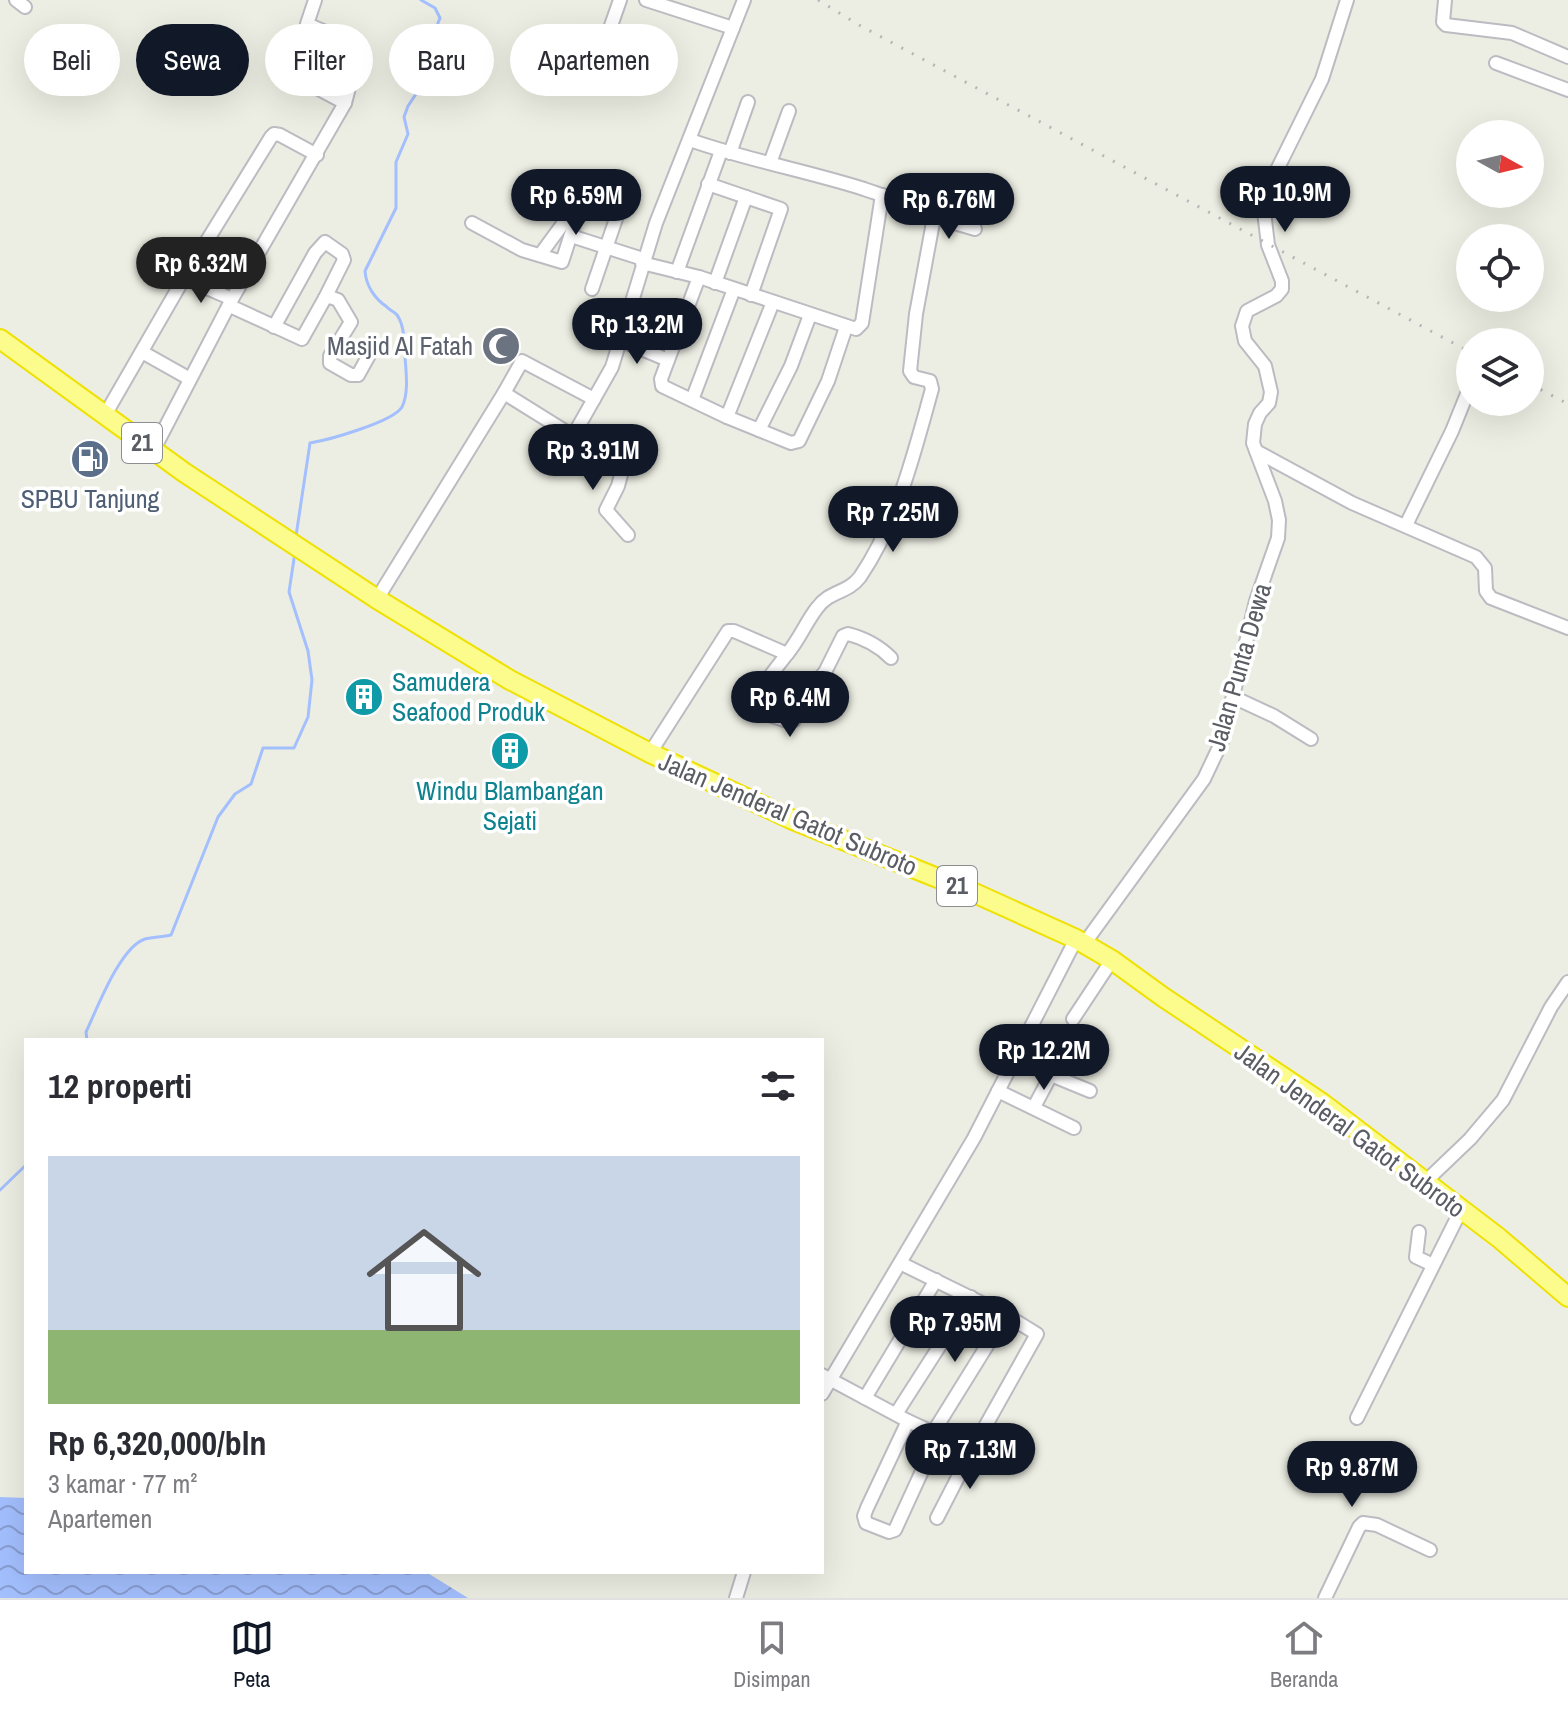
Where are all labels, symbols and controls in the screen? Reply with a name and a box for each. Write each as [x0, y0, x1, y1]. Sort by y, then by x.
chip: Beli [24, 24, 120, 96]
chip: Sewa [136, 24, 249, 96]
chip: Filter [265, 24, 373, 96]
chip: Baru [389, 24, 494, 96]
chip: Apartemen [510, 24, 678, 96]
north arrow [1456, 120, 1544, 208]
map controls [1456, 120, 1544, 416]
pin: Rp 10.9M [1202, 166, 1368, 234]
pin: Rp 6.59M [493, 169, 659, 237]
pin: Rp 6.76M [866, 173, 1032, 241]
text: Rp 10.9M [1238, 174, 1332, 209]
text: Rp 6.59M [529, 177, 623, 212]
text: Rp 6.76M [902, 181, 996, 216]
button: locate [1456, 224, 1544, 312]
pin: Rp 6.32M [118, 237, 284, 305]
text: Rp 6.32M [154, 245, 248, 280]
pin: Rp 13.2M [554, 298, 720, 366]
text: Rp 13.2M [590, 306, 684, 341]
mosque icon: Masjid Al Fatah [480, 325, 522, 367]
place label: Masjid Al Fatah [327, 328, 473, 363]
button: layers [1456, 328, 1544, 416]
road number: 21 [122, 423, 162, 463]
pin: Rp 3.91M [510, 424, 676, 492]
text: Rp 3.91M [546, 432, 640, 467]
fuel station icon: SPBU Tanjung [69, 438, 111, 480]
place label: SPBU Tanjung [21, 481, 159, 516]
pin: Rp 7.25M [810, 486, 976, 554]
text: Rp 7.25M [846, 494, 940, 529]
street label: Jalan Punta Dewa [1198, 579, 1279, 755]
place label: Samudera Seafood Produk [392, 664, 545, 729]
pin: Rp 6.4M [716, 671, 864, 739]
building icon: Samudera Seafood Produk [343, 676, 385, 718]
text: Rp 6.4M [749, 679, 831, 714]
building icon: Windu Blambangan Sejati [489, 730, 531, 772]
street label: Jalan Jenderal Gatot Subroto [654, 743, 923, 884]
place label: Windu Blambangan Sejati [416, 773, 604, 838]
road number: 21 [937, 866, 977, 906]
pin: Rp 12.2M [961, 1024, 1127, 1092]
text: Rp 12.2M [997, 1032, 1091, 1067]
street label: Jalan Jenderal Gatot Subroto [1228, 1034, 1473, 1225]
text: 12 properti [48, 1063, 192, 1109]
icon: filters [756, 1064, 800, 1108]
icon: home [352, 1208, 496, 1352]
pin: Rp 7.95M [872, 1296, 1038, 1364]
text: Rp 7.95M [908, 1304, 1002, 1339]
text: Rp 6,320,000/bln [48, 1420, 267, 1466]
pin: Rp 7.13M [887, 1423, 1053, 1491]
text: Rp 7.13M [923, 1431, 1017, 1466]
pin: Rp 9.87M [1269, 1441, 1435, 1509]
text: Rp 9.87M [1305, 1449, 1399, 1484]
text: 3 kamar · 77 m² [48, 1466, 197, 1501]
text: Apartemen [48, 1501, 152, 1536]
tab: Peta [230, 1616, 274, 1694]
tab: Disimpan [733, 1616, 811, 1694]
tab: Beranda [1270, 1616, 1338, 1694]

